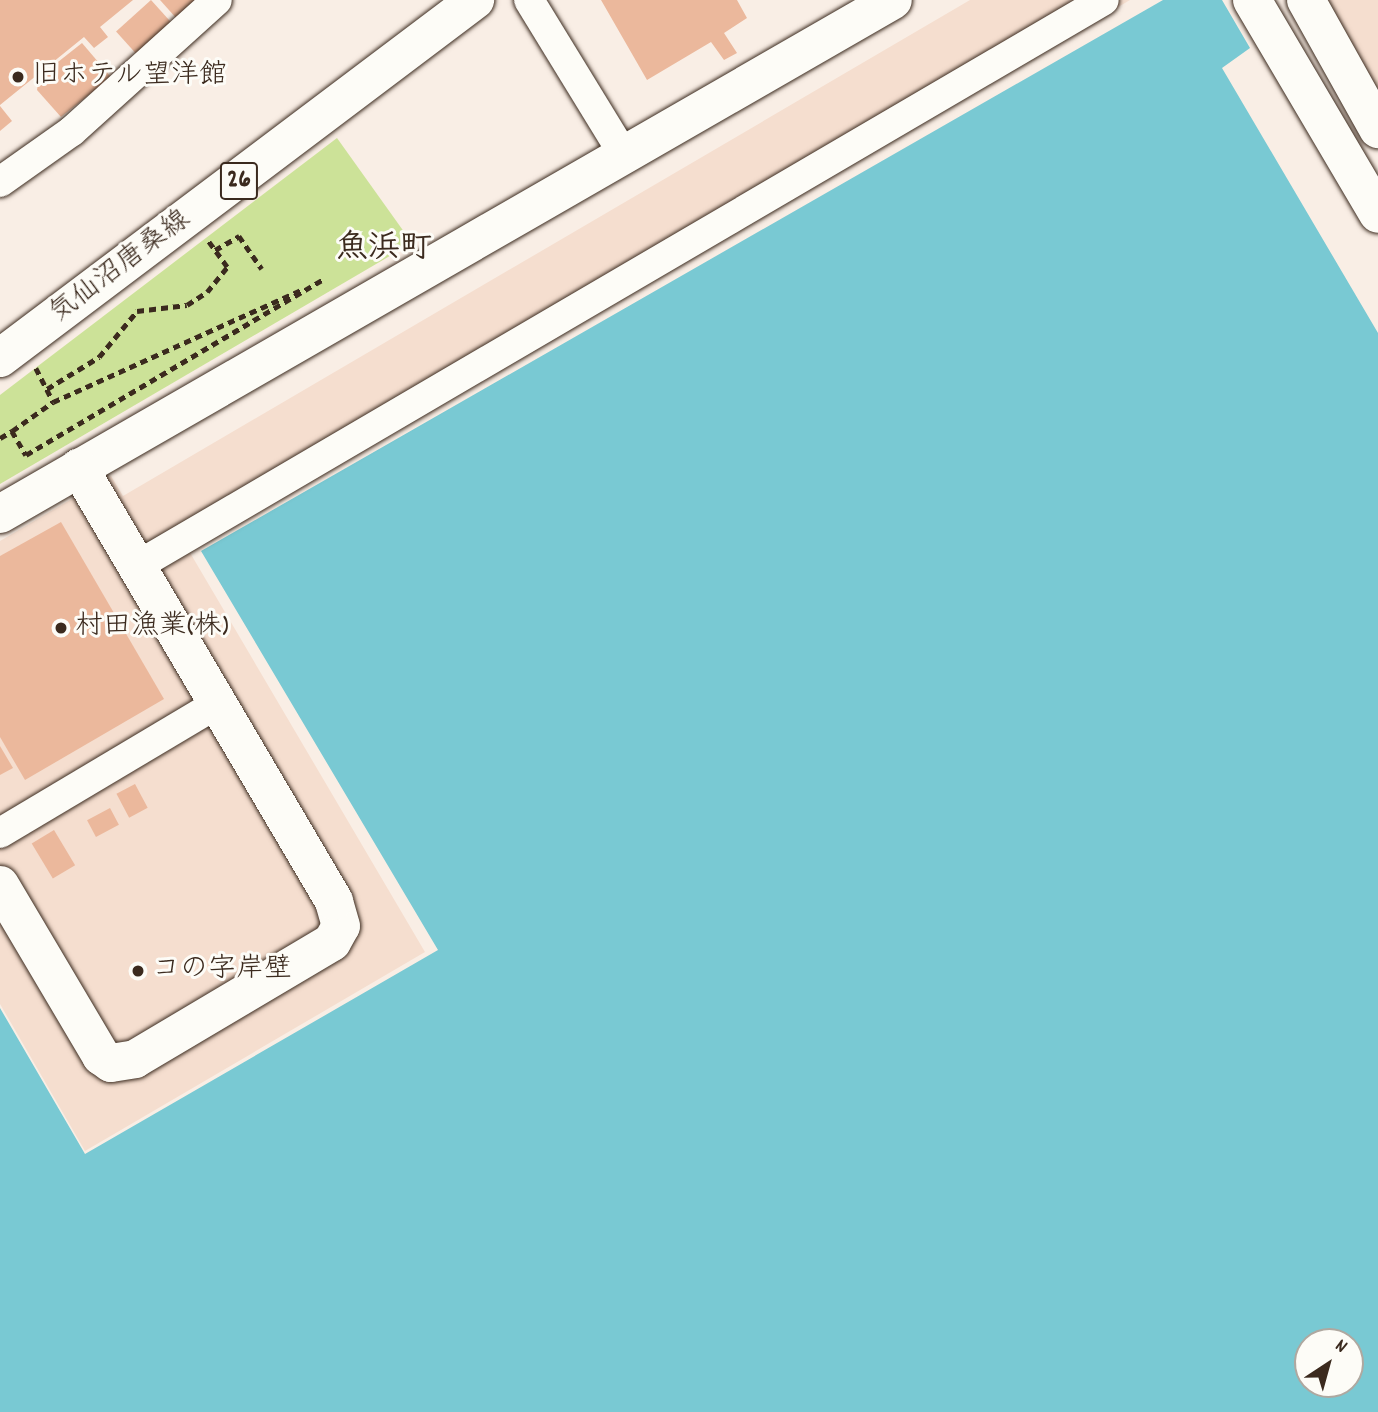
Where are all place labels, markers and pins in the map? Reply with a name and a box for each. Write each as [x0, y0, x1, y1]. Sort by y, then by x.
place label: 旧ホテル望洋館 [32, 60, 228, 94]
marker: 旧ホテル望洋館 [10, 69, 26, 85]
place label: 村田漁業(株) [75, 611, 229, 645]
marker: 村田漁業(株) [53, 620, 69, 636]
place label: コの字岸壁 [152, 954, 292, 988]
marker: コの字岸壁 [130, 963, 146, 979]

